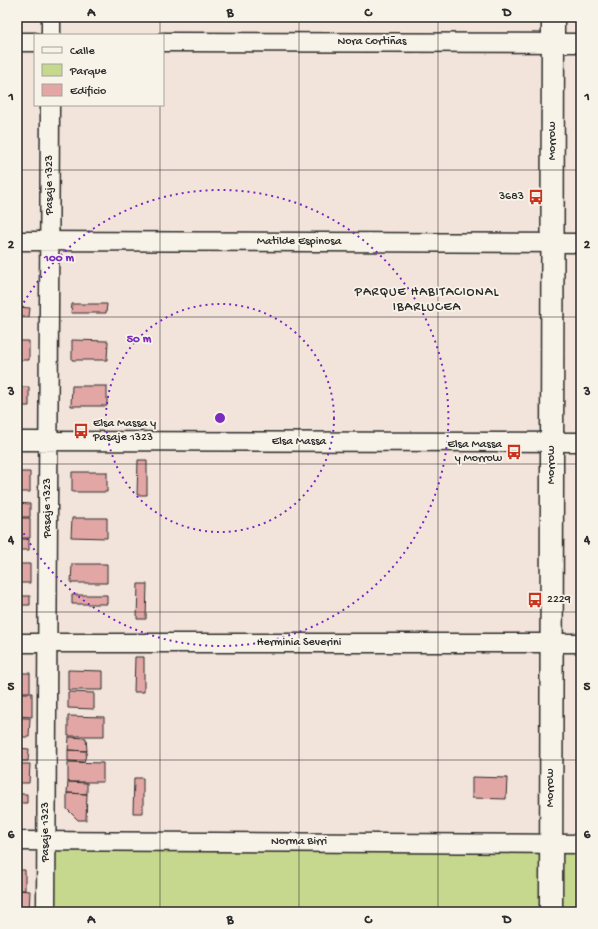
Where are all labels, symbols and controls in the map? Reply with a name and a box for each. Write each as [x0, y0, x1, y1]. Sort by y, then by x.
text: A [86, 6, 96, 21]
text: B [226, 6, 235, 21]
text: C [363, 6, 373, 21]
text: D [502, 6, 512, 21]
legend [34, 34, 164, 106]
street label: Nora Cortiñas [337, 35, 407, 49]
text: Calle [70, 45, 95, 59]
text: Parque [69, 65, 107, 79]
text: Edificio [70, 85, 106, 99]
text: 1 [7, 90, 14, 105]
text: 1 [583, 90, 590, 105]
street label: Morrow [546, 121, 560, 160]
street label: Pasaje 1323 [43, 155, 57, 216]
bus stop icon: 3683 [527, 188, 545, 206]
place label: 3683 [498, 190, 524, 204]
street label: Matilde Espinosa [257, 235, 342, 249]
text: 2 [8, 238, 15, 253]
text: 2 [584, 238, 591, 253]
text: 100 m [43, 252, 74, 266]
district label: PARQUE HABITACIONAL IBARLUCEA [354, 285, 499, 315]
text: 50 m [127, 333, 152, 347]
text: 3 [7, 385, 15, 400]
text: 3 [583, 385, 591, 400]
centre of rings [213, 411, 227, 425]
place label: Elsa Massa y Pasaje 1323 [92, 417, 156, 445]
bus stop icon: Elsa Massa y Pasaje 1323 [72, 422, 90, 440]
street label: Elsa Massa [272, 435, 327, 449]
place label: Elsa Massa y Morrow [447, 438, 503, 466]
bus stop icon: Elsa Massa y Morrow [505, 443, 523, 461]
street label: Morrow [545, 445, 559, 484]
street label: Pasaje 1323 [41, 478, 55, 539]
text: 4 [7, 533, 15, 548]
text: 4 [583, 533, 591, 548]
bus stop icon: 2229 [526, 591, 544, 609]
place label: 2229 [547, 593, 571, 607]
street label: Herminia Severini [257, 636, 342, 650]
text: 5 [8, 680, 15, 695]
text: 5 [584, 680, 591, 695]
street label: Morrow [544, 768, 558, 807]
street label: Pasaje 1323 [39, 802, 53, 863]
text: 6 [8, 828, 15, 843]
text: 6 [584, 828, 591, 843]
street label: Norma Birri [271, 835, 327, 849]
text: A [86, 913, 96, 928]
text: B [226, 913, 235, 928]
text: C [363, 913, 373, 928]
text: D [502, 913, 512, 928]

